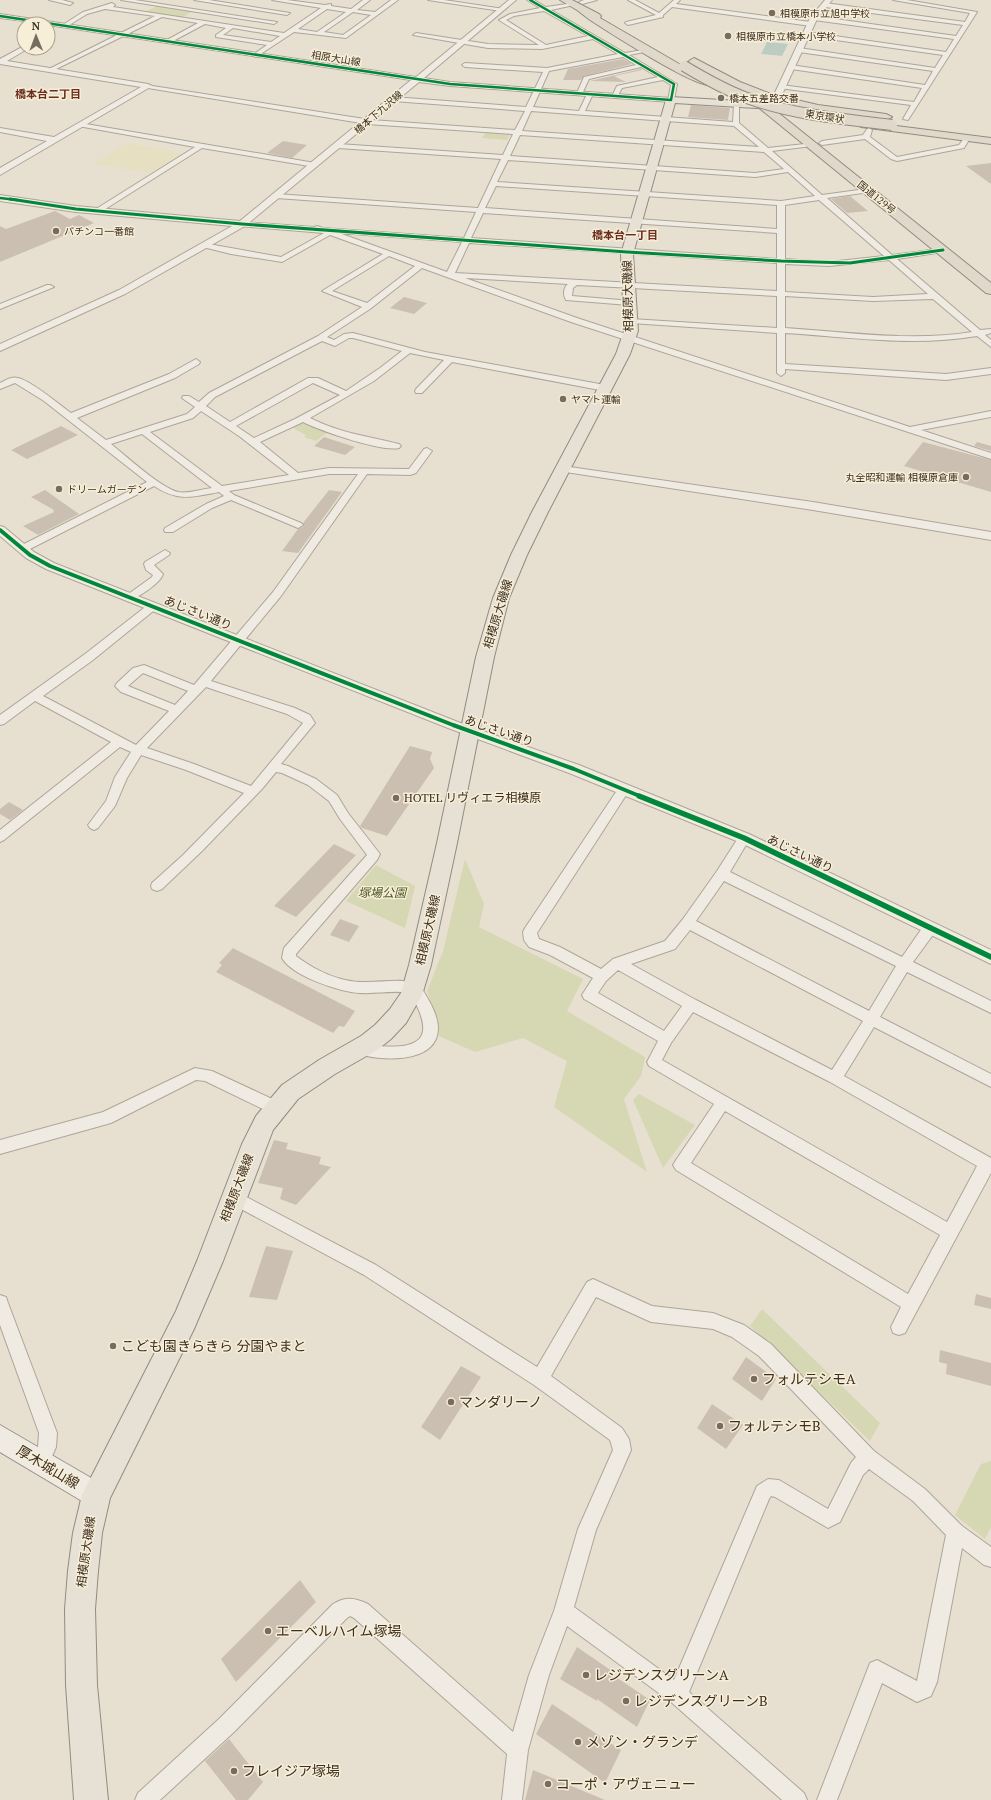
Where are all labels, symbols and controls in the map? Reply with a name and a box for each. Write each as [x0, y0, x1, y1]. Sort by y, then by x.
place label: 相模原市立旭中学校 [780, 7, 870, 20]
marker: 相模原市立旭中学校 [767, 8, 777, 18]
north arrow [16, 16, 56, 56]
text: N [32, 19, 41, 33]
place label: 相模原市立橋本小学校 [736, 30, 836, 43]
marker: 相模原市立橋本小学校 [723, 31, 733, 41]
street label: 相原大山線 [310, 48, 362, 69]
district label: 橋本台二丁目 [15, 87, 81, 101]
street label: 橋本下九沢線 [351, 88, 405, 137]
place label: 橋本五差路交番 [729, 92, 799, 105]
marker: 橋本五差路交番 [716, 93, 726, 103]
street label: 東京環状 [804, 107, 846, 126]
street label: 国道129号 [855, 178, 899, 217]
place label: パチンコ一番館 [64, 225, 134, 238]
marker: パチンコ一番館 [51, 226, 61, 236]
district label: 橋本台一丁目 [592, 228, 658, 242]
street label: 相模原大磯線 [619, 260, 636, 332]
place label: ヤマト運輸 [571, 393, 621, 406]
marker: ヤマト運輸 [558, 394, 568, 404]
place label: 丸全昭和運輸 相模原倉庫 [846, 471, 958, 484]
marker: 丸全昭和運輸 相模原倉庫 [961, 472, 971, 482]
place label: ドリームガーデン [67, 483, 147, 496]
marker: ドリームガーデン [54, 484, 64, 494]
street label: 相模原大磯線 [480, 577, 515, 650]
street label: あじさい通り [162, 592, 234, 633]
street label: あじさい通り [463, 712, 536, 749]
place label: HOTEL リヴィエラ相模原 [404, 790, 541, 805]
marker: HOTEL リヴィエラ相模原 [391, 793, 401, 803]
street label: あじさい通り [765, 831, 836, 876]
park label: 塚場公園 [358, 885, 408, 900]
street label: 相模原大磯線 [412, 893, 443, 967]
street label: 相模原大磯線 [217, 1152, 256, 1224]
place label: こども園きらきら 分園やまと [121, 1336, 306, 1355]
marker: こども園きらきら 分園やまと [108, 1341, 118, 1351]
place label: フォルテシモA [762, 1369, 856, 1388]
marker: フォルテシモA [749, 1374, 759, 1384]
place label: マンダリーノ [459, 1392, 542, 1411]
marker: マンダリーノ [446, 1397, 456, 1407]
place label: フォルテシモB [728, 1416, 821, 1435]
marker: フォルテシモB [715, 1421, 725, 1431]
street label: 厚木城山線 [13, 1440, 83, 1493]
street label: 相模原大磯線 [73, 1515, 98, 1589]
place label: エーベルハイム塚場 [276, 1621, 401, 1640]
marker: エーベルハイム塚場 [263, 1626, 273, 1636]
place label: レジデンスグリーンA [594, 1665, 729, 1684]
marker: レジデンスグリーンA [581, 1670, 591, 1680]
place label: レジデンスグリーンB [634, 1691, 768, 1710]
marker: レジデンスグリーンB [621, 1696, 631, 1706]
place label: メゾン・グランデ [586, 1732, 698, 1751]
marker: メゾン・グランデ [573, 1737, 583, 1747]
place label: フレイジア塚場 [242, 1761, 340, 1780]
marker: フレイジア塚場 [229, 1766, 239, 1776]
place label: コーポ・アヴェニュー [556, 1774, 696, 1793]
marker: コーポ・アヴェニュー [543, 1779, 553, 1789]

